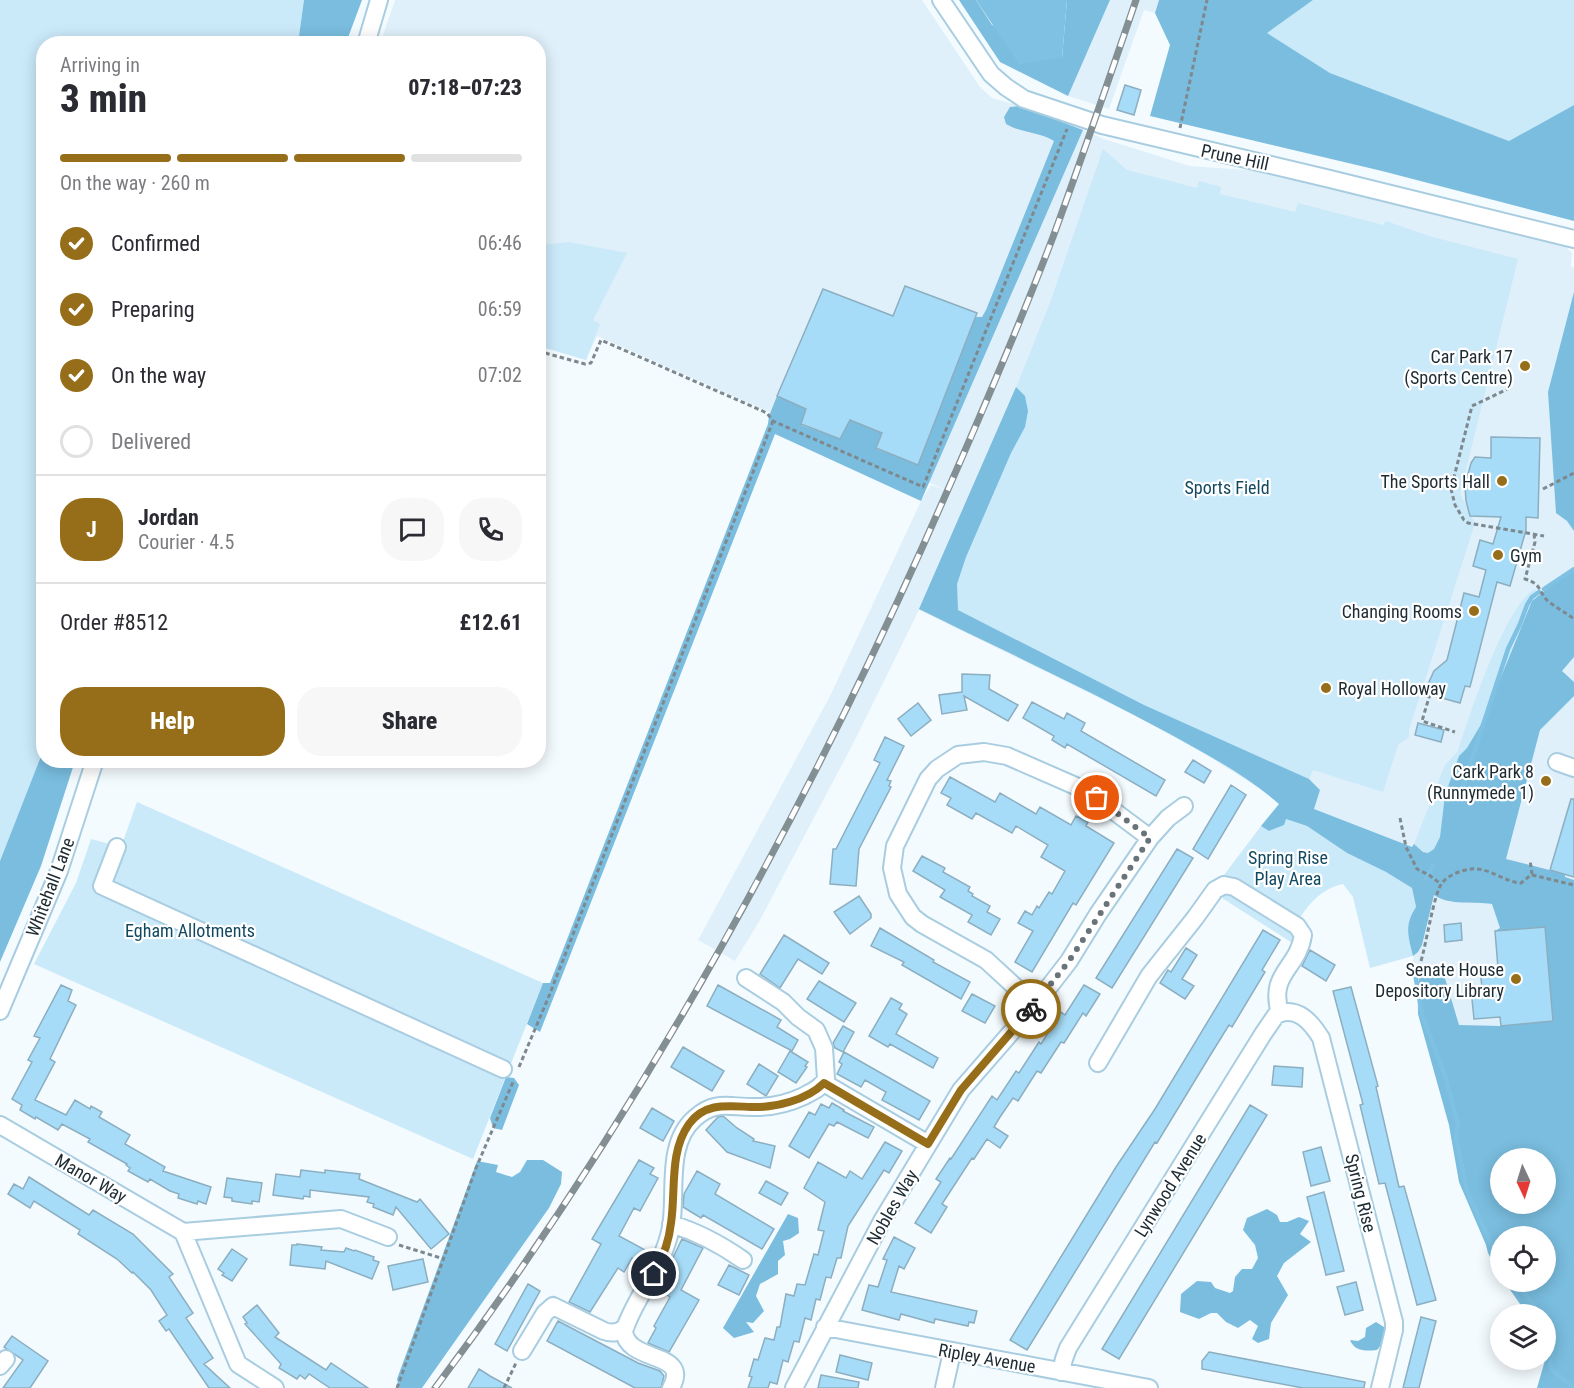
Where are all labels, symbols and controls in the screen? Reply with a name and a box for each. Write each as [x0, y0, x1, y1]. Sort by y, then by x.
text: Arriving in [60, 53, 140, 77]
text: 07:18–07:23 [408, 75, 522, 100]
text: 3 min [60, 76, 147, 122]
street label: Prune Hill [1199, 140, 1271, 174]
text: On the way · 260 m [60, 171, 210, 195]
icon: check [60, 227, 93, 260]
text: Confirmed [111, 231, 200, 256]
text: 06:46 [478, 231, 522, 255]
icon: check [60, 293, 93, 326]
text: Preparing [111, 297, 195, 322]
text: 06:59 [478, 297, 522, 321]
place label: Car Park 17 (Sports Centre) [1404, 346, 1513, 389]
icon: check [60, 359, 93, 392]
marker: Car Park 17 (Sports Centre) [1518, 359, 1532, 373]
text: On the way [111, 363, 206, 388]
text: 07:02 [478, 363, 522, 387]
text: Delivered [111, 429, 191, 454]
place label: The Sports Hall [1380, 471, 1490, 492]
marker: The Sports Hall [1495, 474, 1509, 488]
park label: Sports Field [1184, 477, 1270, 498]
button: chat [381, 498, 444, 561]
button: phone [459, 498, 522, 561]
text: Jordan [138, 505, 199, 530]
text: J [86, 517, 97, 542]
text: Courier · 4.5 [138, 530, 234, 554]
place label: Gym [1510, 545, 1542, 566]
marker: Gym [1491, 548, 1505, 562]
place label: Changing Rooms [1342, 601, 1462, 622]
marker: Changing Rooms [1467, 604, 1481, 618]
text: Order #8512 [60, 610, 168, 635]
text: £12.61 [460, 610, 522, 635]
place label: Royal Holloway [1338, 678, 1446, 699]
marker: Royal Holloway [1319, 681, 1333, 695]
button: Help [60, 687, 285, 756]
button: Share [297, 687, 522, 756]
place label: Cark Park 8 (Runnymede 1) [1427, 761, 1534, 804]
pin [1071, 772, 1122, 823]
marker: Cark Park 8 (Runnymede 1) [1539, 774, 1553, 788]
icon: bag [1080, 781, 1113, 814]
street label: Whitehall Lane [22, 835, 78, 939]
park label: Spring Rise Play Area [1248, 847, 1328, 889]
park label: Egham Allotments [125, 920, 255, 941]
place label: Senate House Depository Library [1375, 959, 1504, 1001]
marker: Senate House Depository Library [1509, 972, 1523, 986]
courier [1001, 979, 1061, 1039]
icon: bike [1015, 993, 1048, 1026]
street label: Lynwood Avenue [1130, 1129, 1210, 1241]
north arrow [1490, 1148, 1556, 1214]
map controls [1490, 1148, 1556, 1370]
street label: Manor Way [52, 1149, 131, 1207]
street label: Spring Rise [1341, 1152, 1381, 1234]
street label: Nobles Way [862, 1165, 922, 1248]
button: locate [1490, 1226, 1556, 1292]
pin [628, 1248, 679, 1299]
icon: home [637, 1257, 670, 1290]
button: layers [1490, 1304, 1556, 1370]
street label: Ripley Avenue [937, 1339, 1037, 1377]

